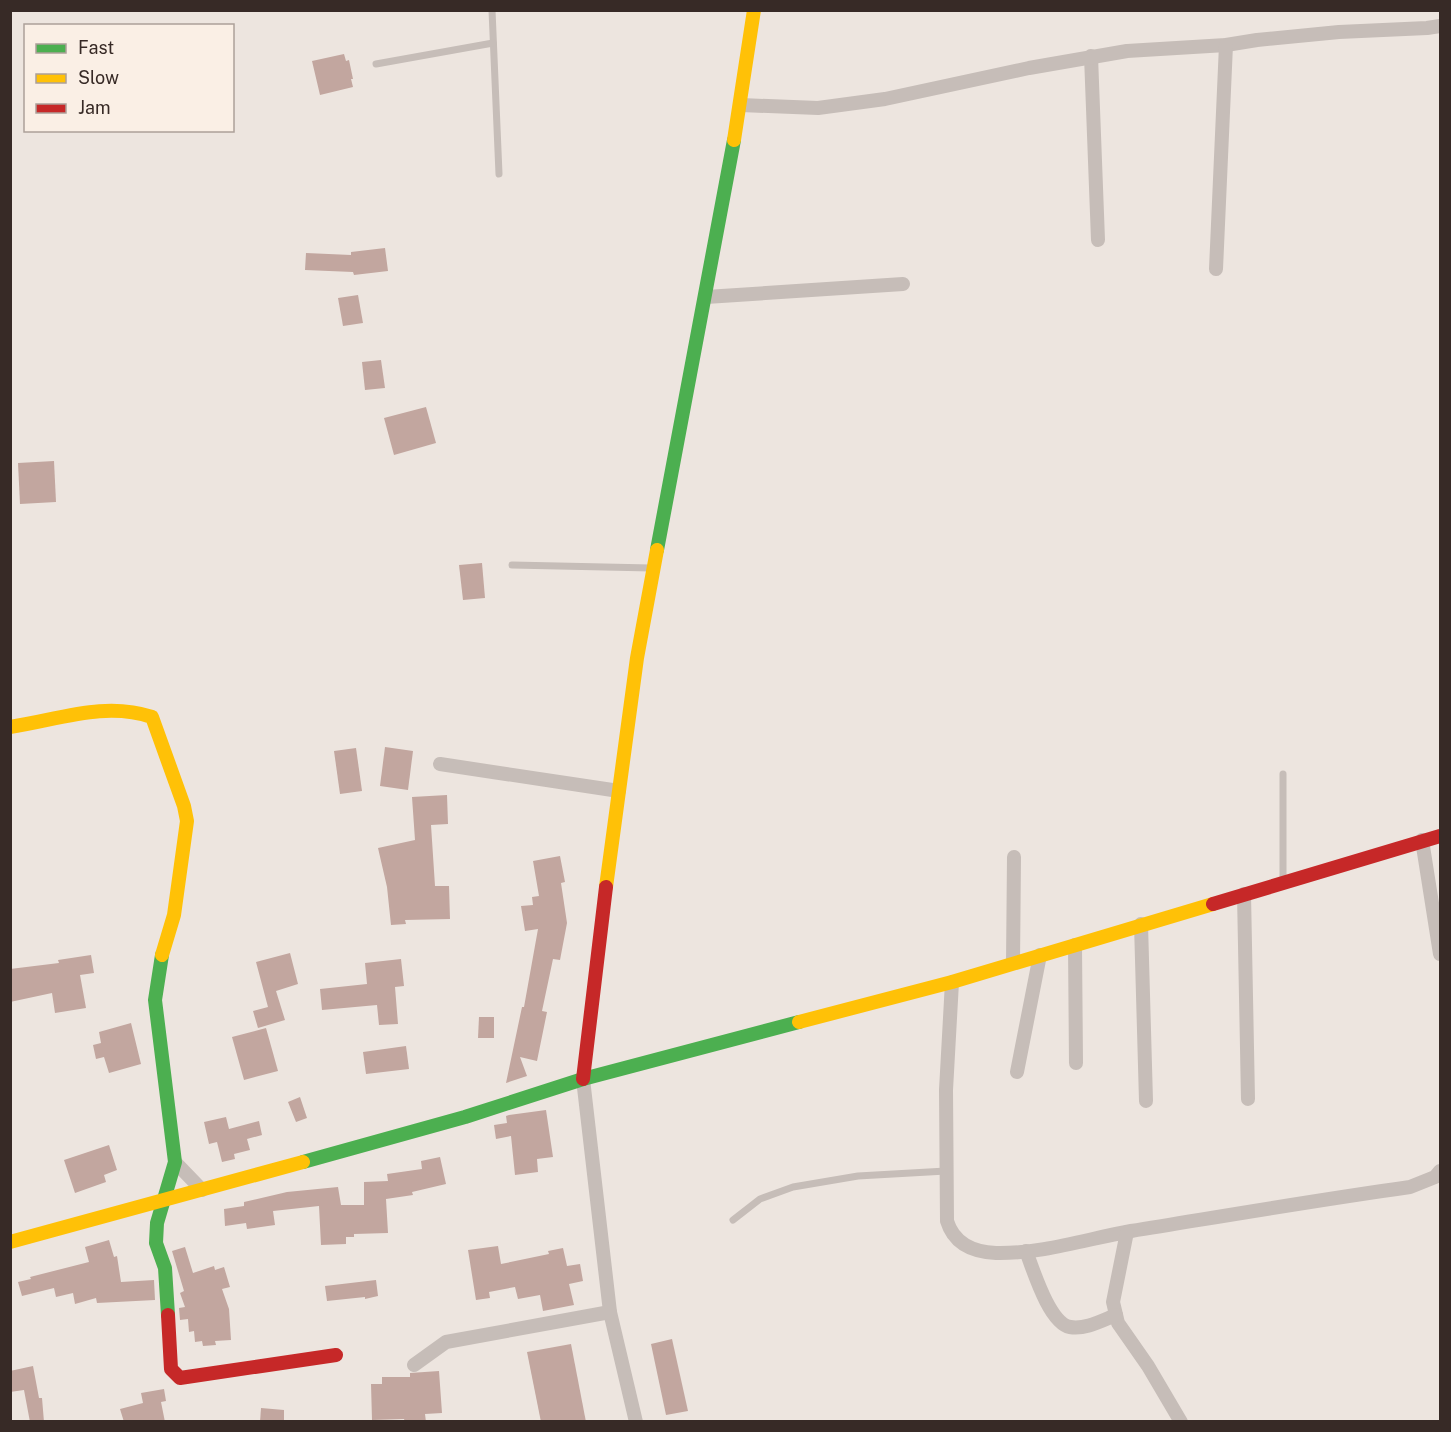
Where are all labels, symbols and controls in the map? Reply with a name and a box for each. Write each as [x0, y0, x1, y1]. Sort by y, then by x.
legend [24, 24, 234, 132]
text: Fast [78, 37, 114, 58]
text: Slow [78, 67, 119, 88]
text: Jam [78, 97, 111, 118]

